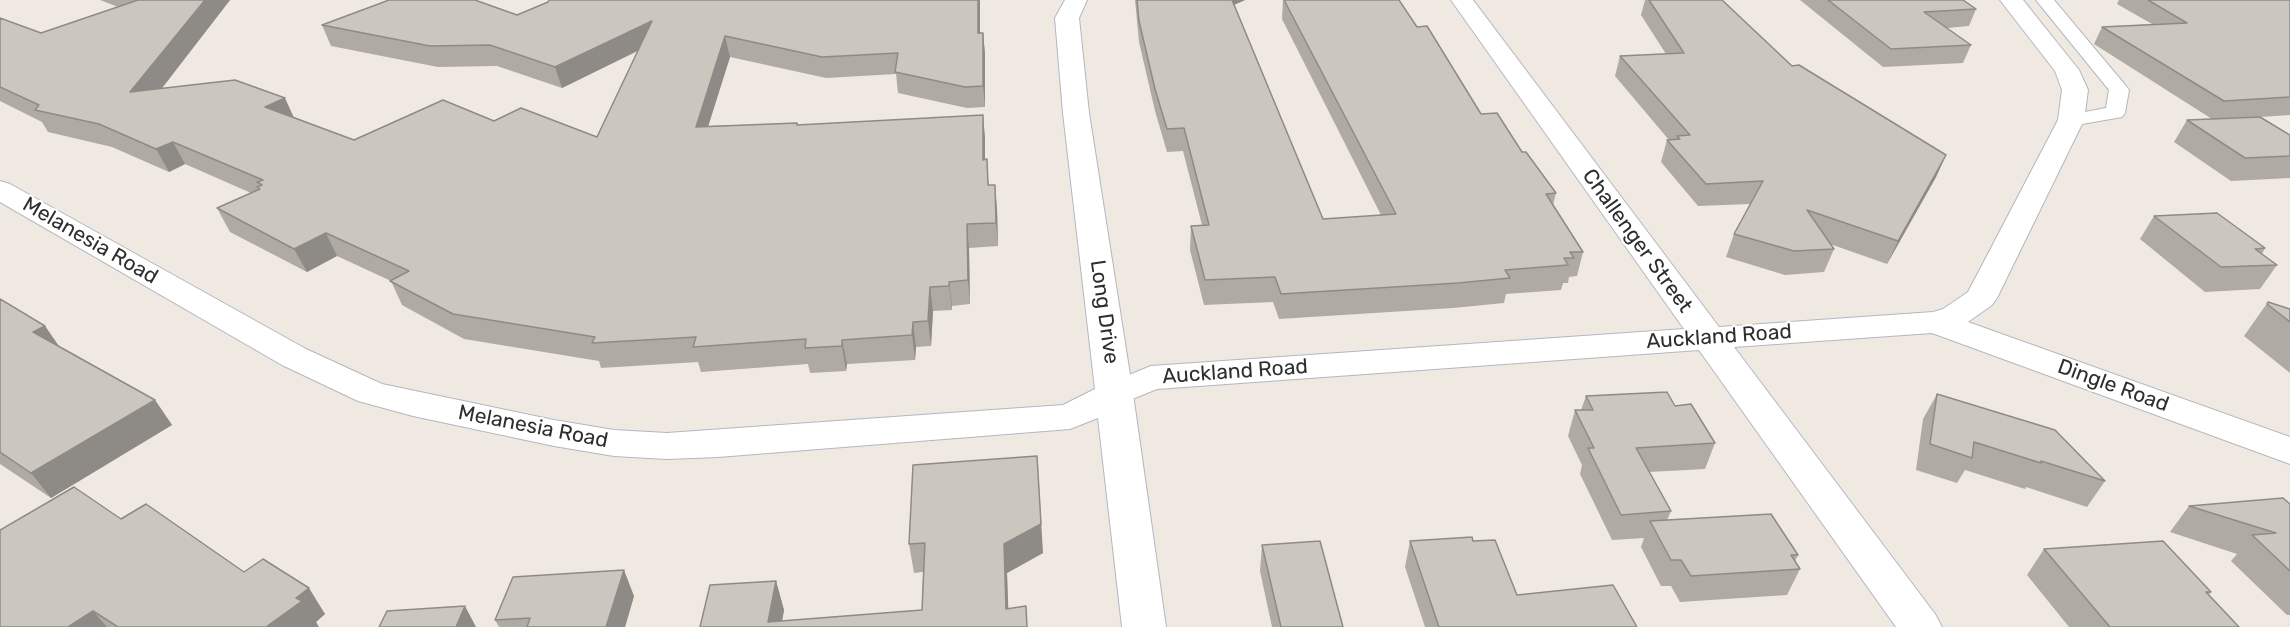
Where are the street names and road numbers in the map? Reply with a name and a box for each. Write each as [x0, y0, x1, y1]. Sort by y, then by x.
street label: Challenger Street [1576, 164, 1698, 318]
street label: Melanesia Road [18, 192, 162, 290]
street label: Long Drive [1084, 258, 1124, 366]
street label: Auckland Road [1645, 319, 1793, 355]
street label: Auckland Road [1161, 354, 1309, 390]
street label: Dingle Road [2054, 354, 2172, 418]
street label: Melanesia Road [456, 400, 610, 454]

